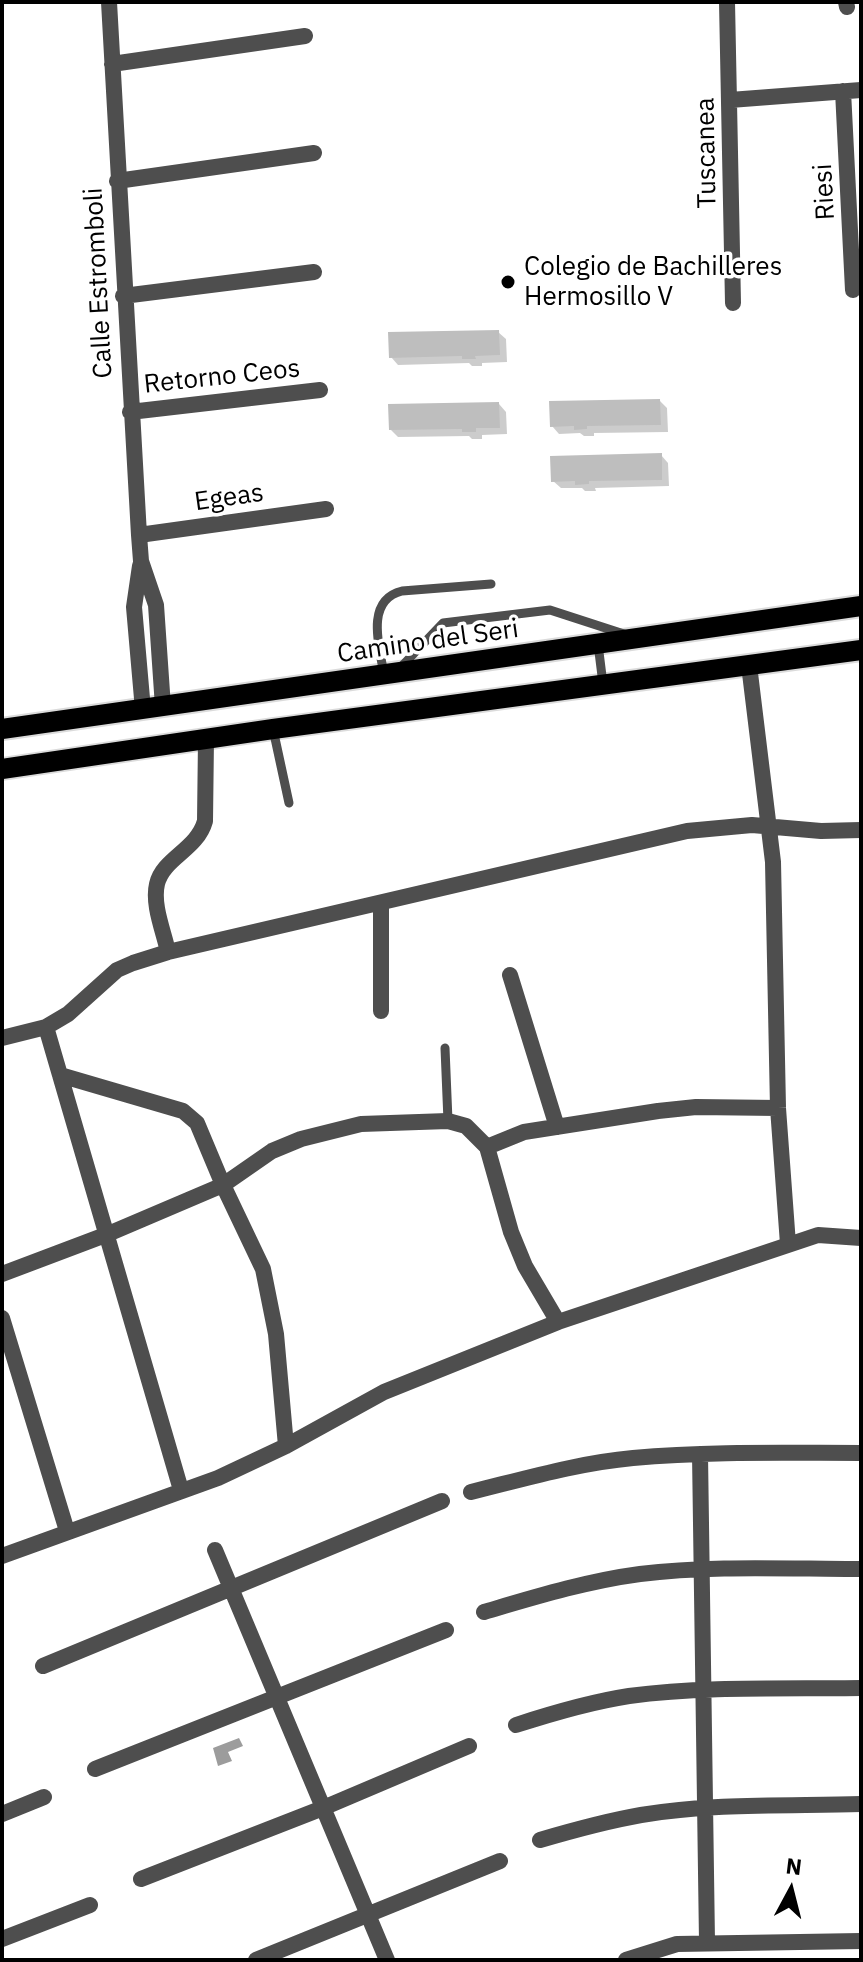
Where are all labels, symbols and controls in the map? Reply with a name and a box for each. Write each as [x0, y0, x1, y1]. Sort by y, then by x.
street label: Tuscanea [690, 97, 724, 209]
street label: Riesi [808, 163, 842, 221]
street label: Calle Estromboli [78, 187, 120, 379]
place label: Colegio de Bachilleres Hermosillo V [524, 251, 782, 312]
marker: Colegio de Bachilleres Hermosillo V [499, 273, 517, 291]
street label: Retorno Ceos [142, 353, 302, 401]
street label: Egeas [192, 478, 266, 518]
street label: Camino del Seri [335, 614, 521, 670]
north arrow [751, 1850, 831, 1930]
text: N [784, 1850, 804, 1881]

